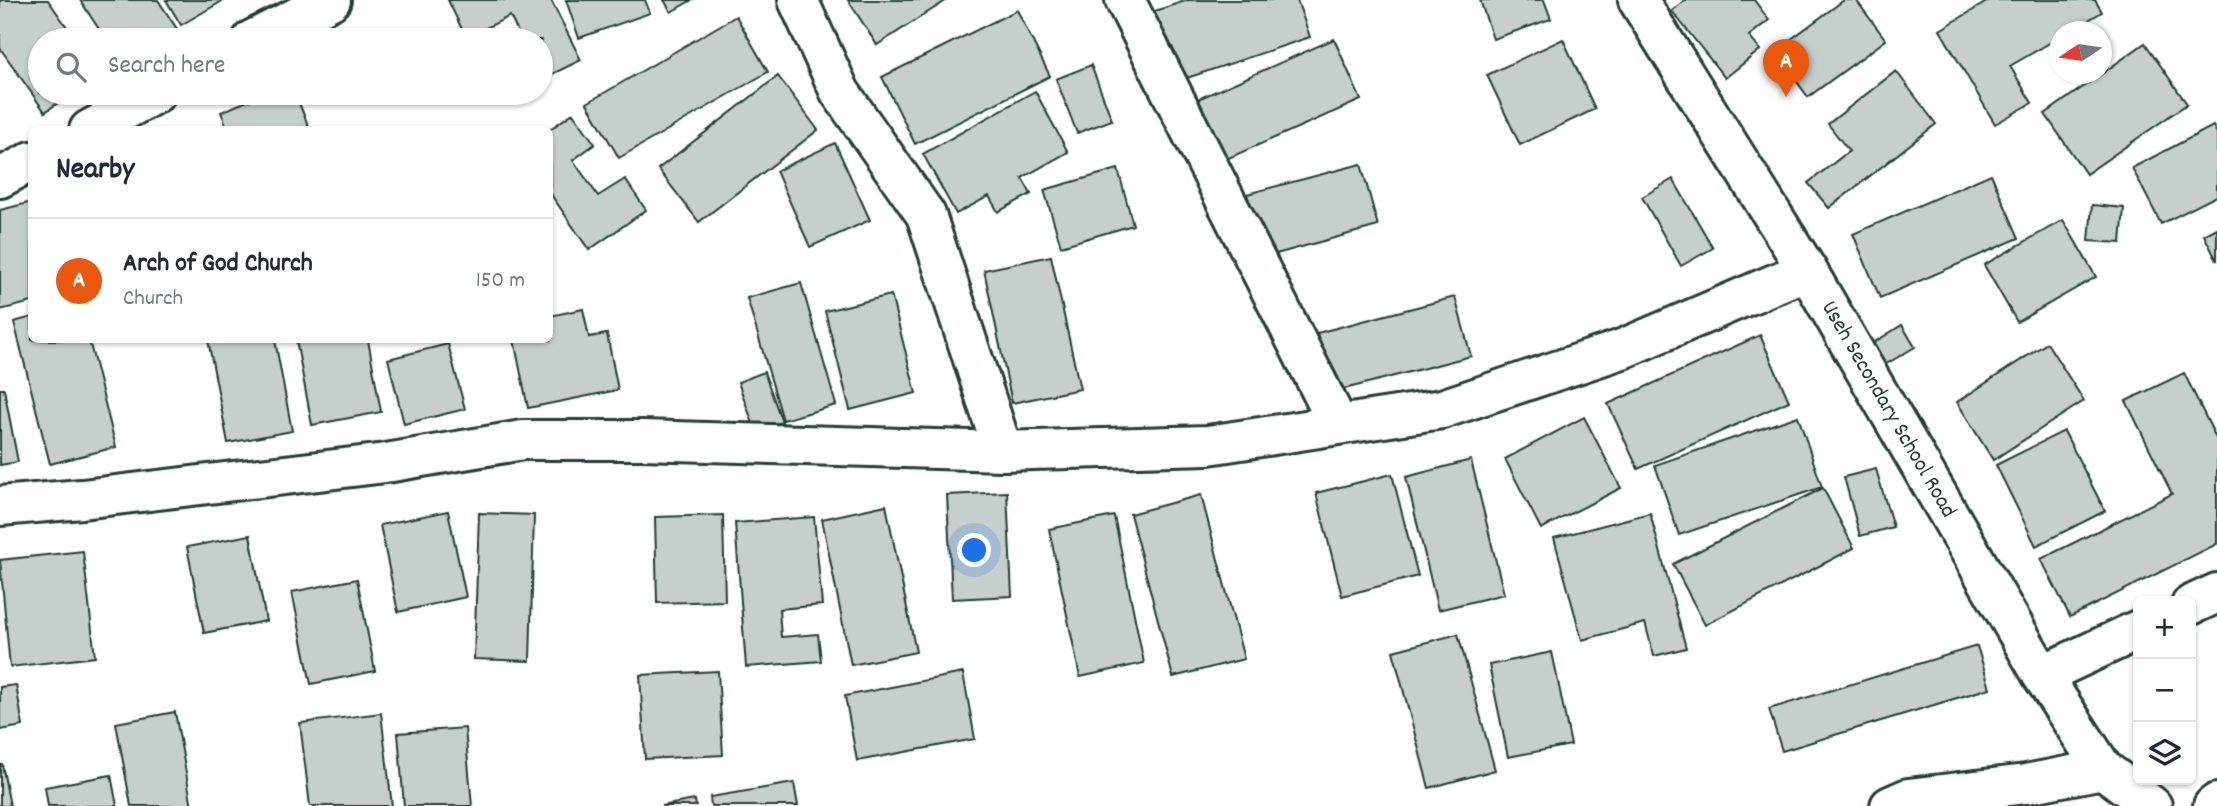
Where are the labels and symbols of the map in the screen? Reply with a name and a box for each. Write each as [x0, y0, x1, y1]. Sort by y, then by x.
north arrow [2049, 21, 2112, 84]
pin: A [1763, 39, 1809, 97]
street label: Useh Secondary School Road [1812, 295, 1964, 524]
your location [957, 533, 991, 567]

